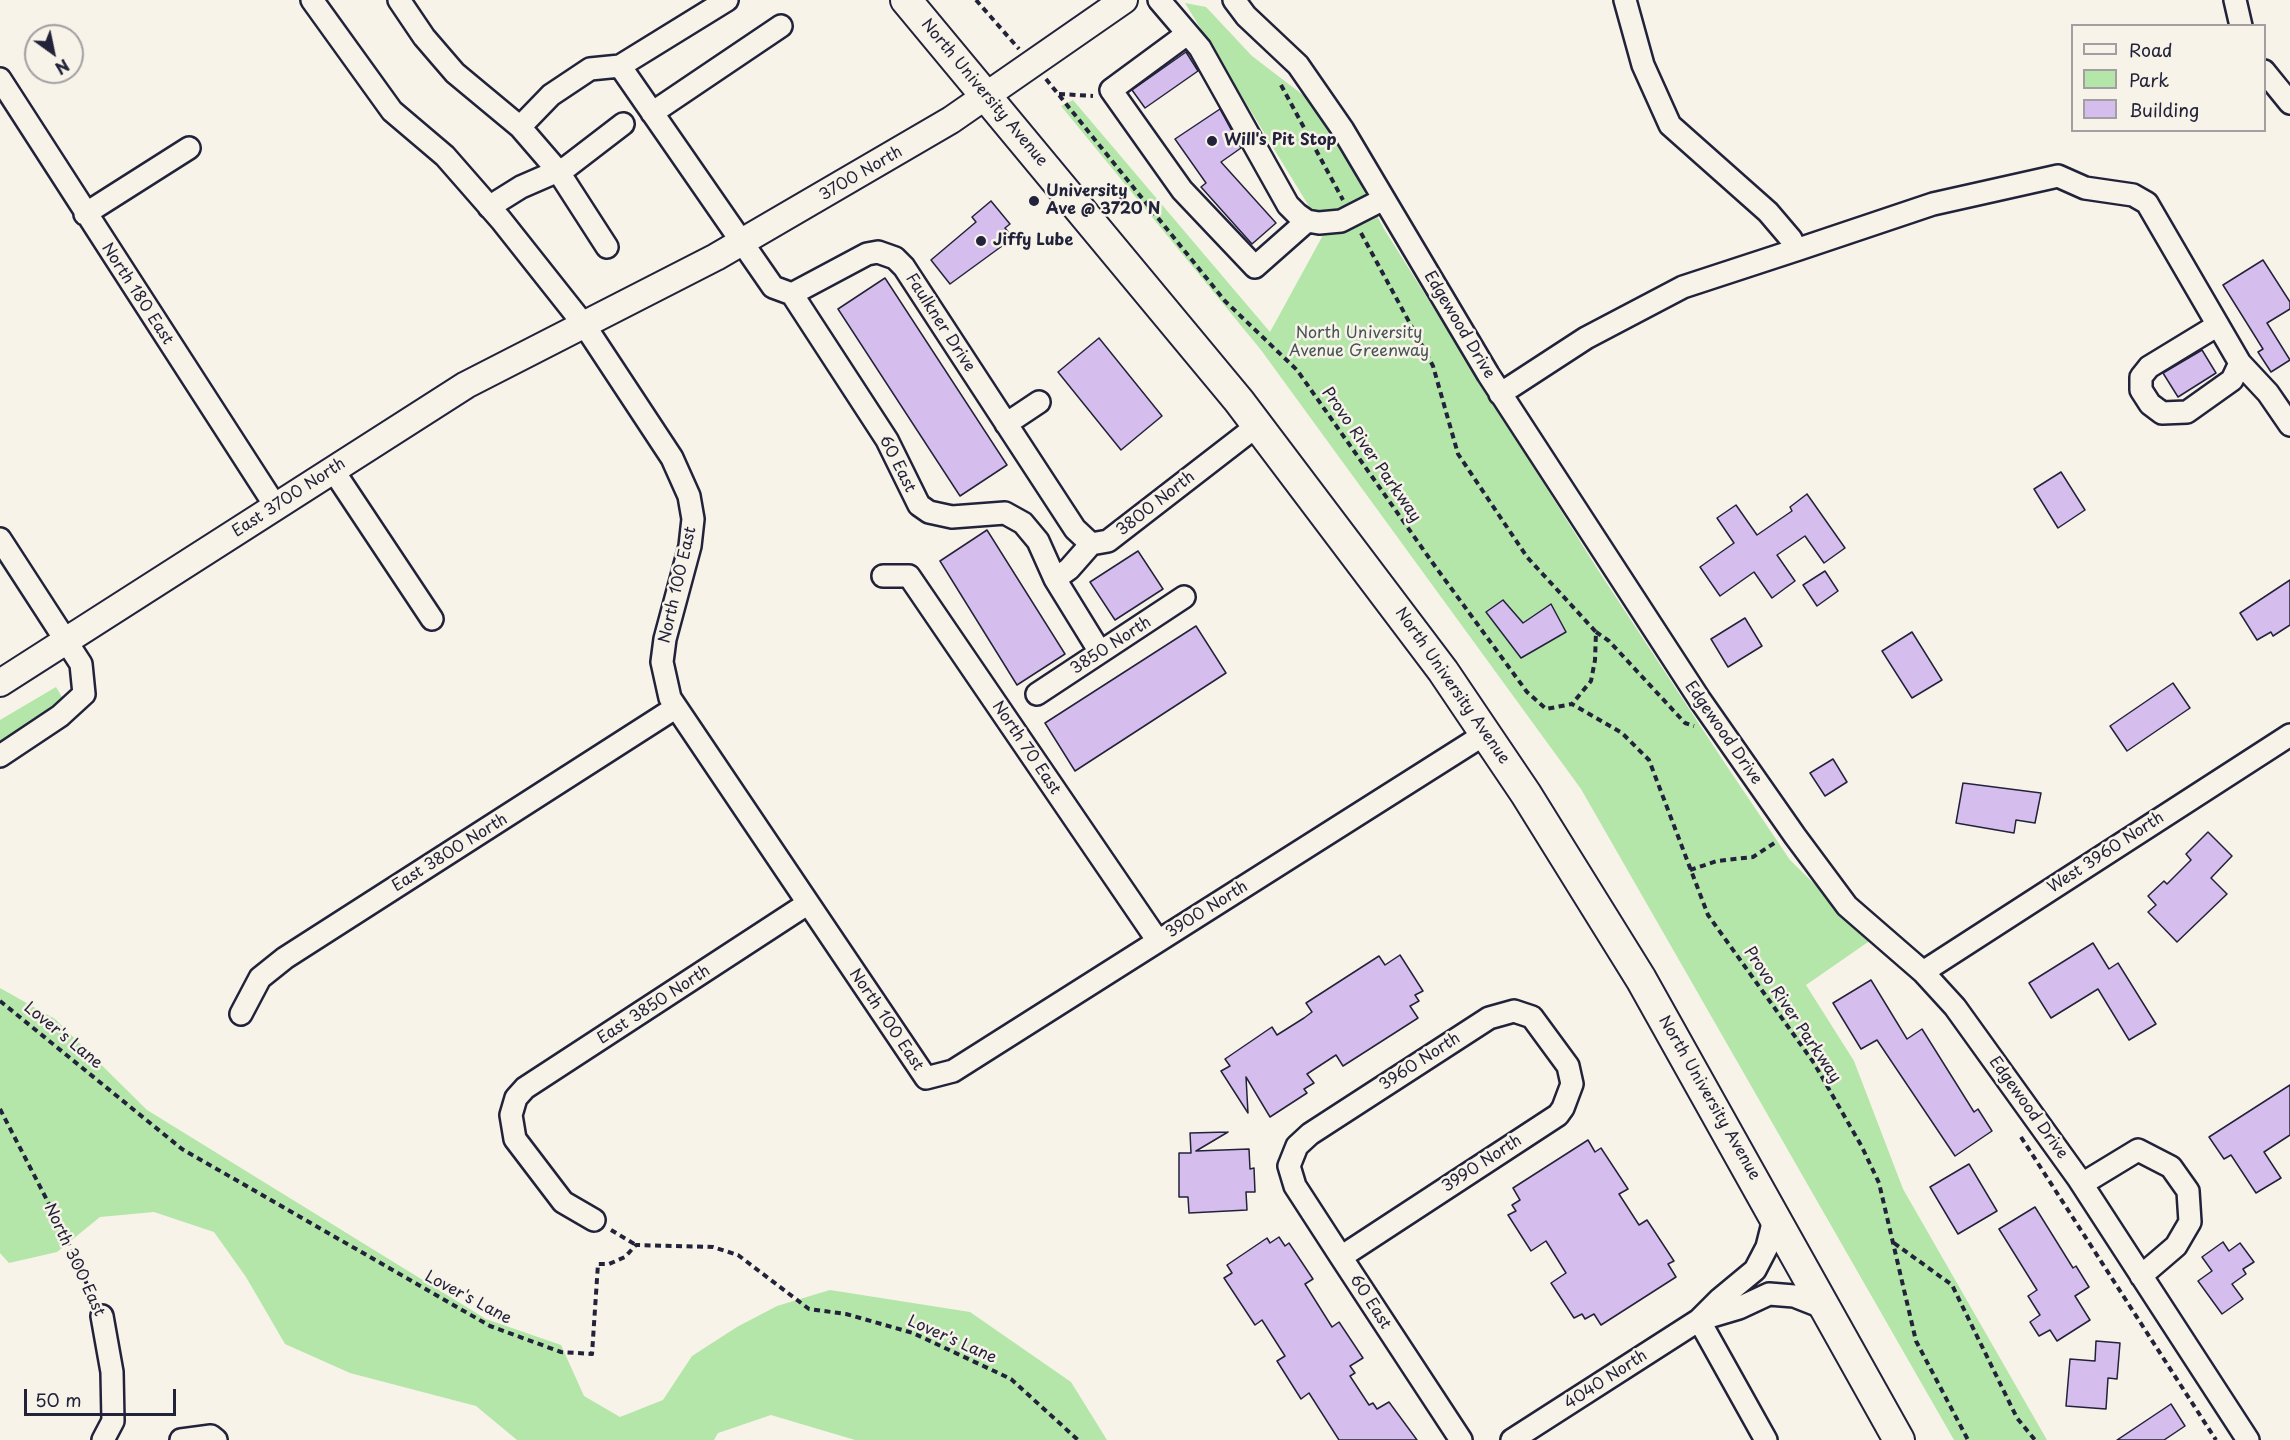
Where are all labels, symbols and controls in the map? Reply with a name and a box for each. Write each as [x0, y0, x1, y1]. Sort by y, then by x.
street label: North University Avenue [917, 15, 1051, 171]
north arrow [24, 24, 84, 84]
legend [2071, 24, 2266, 132]
text: Road [2129, 36, 2173, 63]
text: N [51, 54, 75, 81]
text: Park [2129, 66, 2169, 93]
text: Building [2129, 96, 2199, 123]
place label: Will's Pit Stop [1224, 131, 1337, 151]
marker: Will's Pit Stop [1205, 134, 1219, 148]
street label: 3700 North [816, 143, 906, 205]
place label: University Ave @ 3720 N [1046, 182, 1160, 220]
marker: University Ave @ 3720 N [1027, 194, 1041, 208]
place label: Jiffy Lube [993, 231, 1073, 251]
marker: Jiffy Lube [974, 234, 988, 248]
street label: North 180 East [97, 240, 177, 348]
street label: Edgewood Drive [1419, 268, 1499, 382]
street label: Faulkner Drive [901, 270, 979, 376]
park label: North University Avenue Greenway [1289, 324, 1429, 362]
street label: Provo River Parkway [1317, 384, 1425, 526]
street label: 60 East [875, 432, 919, 496]
street label: East 3700 North [229, 454, 349, 542]
street label: 3800 North [1113, 468, 1199, 540]
street label: North 100 East [655, 525, 701, 645]
street label: North University Avenue [1391, 604, 1513, 768]
street label: 3850 North [1067, 613, 1155, 679]
street label: Edgewood Drive [1680, 678, 1766, 788]
street label: North 70 East [988, 698, 1064, 798]
street label: West 3960 North [2044, 808, 2168, 898]
street label: East 3800 North [389, 810, 511, 896]
street label: 3900 North [1163, 877, 1251, 943]
street label: Provo River Parkway [1739, 943, 1845, 1087]
street label: East 3850 North [594, 961, 714, 1049]
street label: North 100 East [845, 965, 927, 1075]
street label: Lover's Lane [20, 998, 106, 1074]
street label: North University Avenue [1654, 1012, 1764, 1184]
street label: 3960 North [1376, 1029, 1464, 1095]
street label: Edgewood Drive [1984, 1053, 2072, 1163]
street label: 3990 North [1439, 1131, 1525, 1197]
street label: North 300 East [39, 1201, 109, 1319]
street label: Lover's Lane [421, 1267, 515, 1329]
street label: 60 East [1345, 1271, 1395, 1333]
street label: Lover's Lane [904, 1312, 1000, 1368]
street label: 4040 North [1561, 1346, 1651, 1414]
scale bar [27, 1377, 178, 1415]
text: 50 m [35, 1386, 82, 1413]

